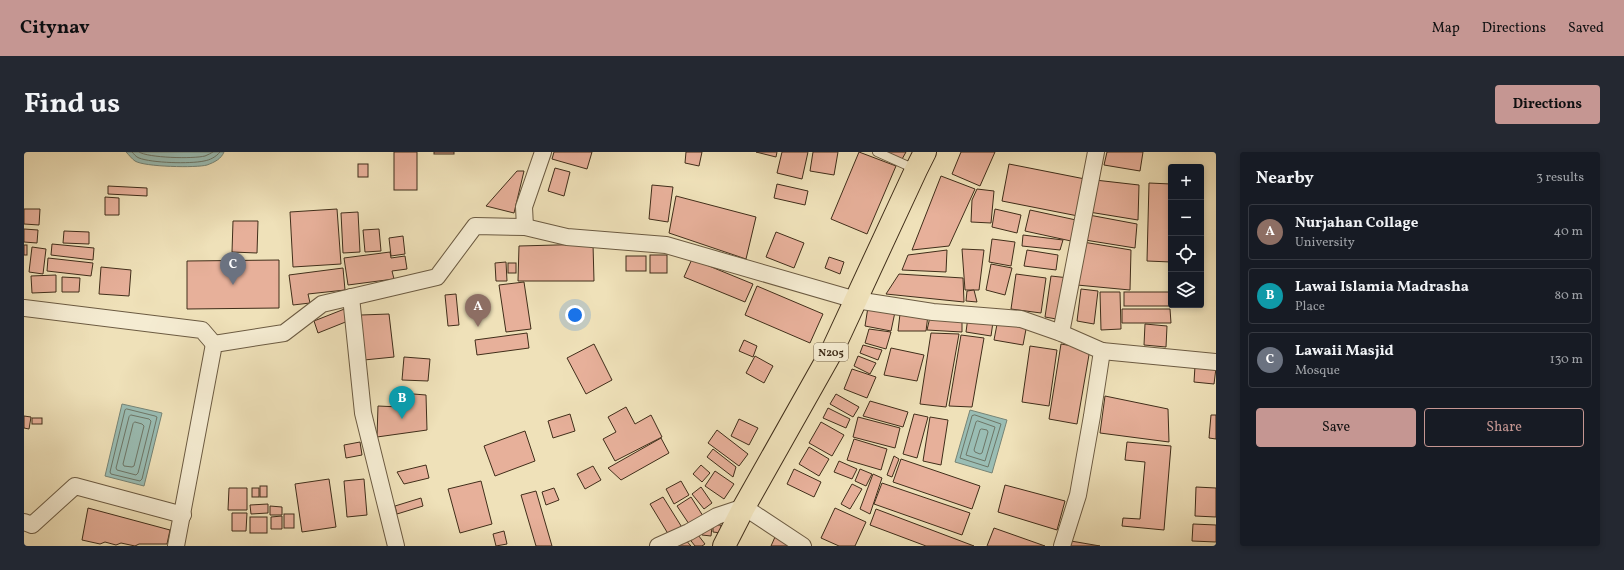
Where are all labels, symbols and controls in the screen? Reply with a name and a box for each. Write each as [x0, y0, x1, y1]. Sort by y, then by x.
text: Citynav [20, 15, 90, 41]
text: Map [1432, 19, 1460, 38]
text: Directions [1482, 19, 1546, 38]
text: Saved [1568, 19, 1604, 38]
text: Find us [24, 85, 120, 124]
button: Directions [1495, 85, 1600, 124]
map controls [1168, 164, 1204, 308]
button: + [1168, 164, 1204, 200]
text: Nearby [1256, 167, 1314, 190]
text: 3 results [1536, 169, 1584, 187]
button: − [1168, 200, 1204, 236]
text: Nurjahan Collage [1295, 213, 1418, 234]
text: A [1265, 223, 1275, 241]
text: 40 m [1554, 223, 1583, 241]
text: University [1295, 234, 1355, 252]
button: locate [1168, 236, 1204, 272]
pin: C [220, 252, 246, 285]
button: layers [1168, 272, 1204, 308]
text: Lawai Islamia Madrasha [1295, 277, 1469, 298]
text: B [1266, 287, 1274, 305]
text: 80 m [1554, 287, 1583, 305]
pin: A [465, 294, 491, 327]
text: Place [1295, 298, 1325, 316]
your location [565, 305, 585, 325]
text: Lawaii Masjid [1295, 341, 1394, 362]
road number: N205 [814, 343, 848, 361]
text: C [1266, 351, 1274, 369]
text: 130 m [1550, 351, 1583, 369]
text: Mosque [1295, 362, 1340, 380]
pin: B [389, 386, 415, 419]
button: Save [1256, 408, 1416, 447]
button: Share [1424, 408, 1584, 447]

